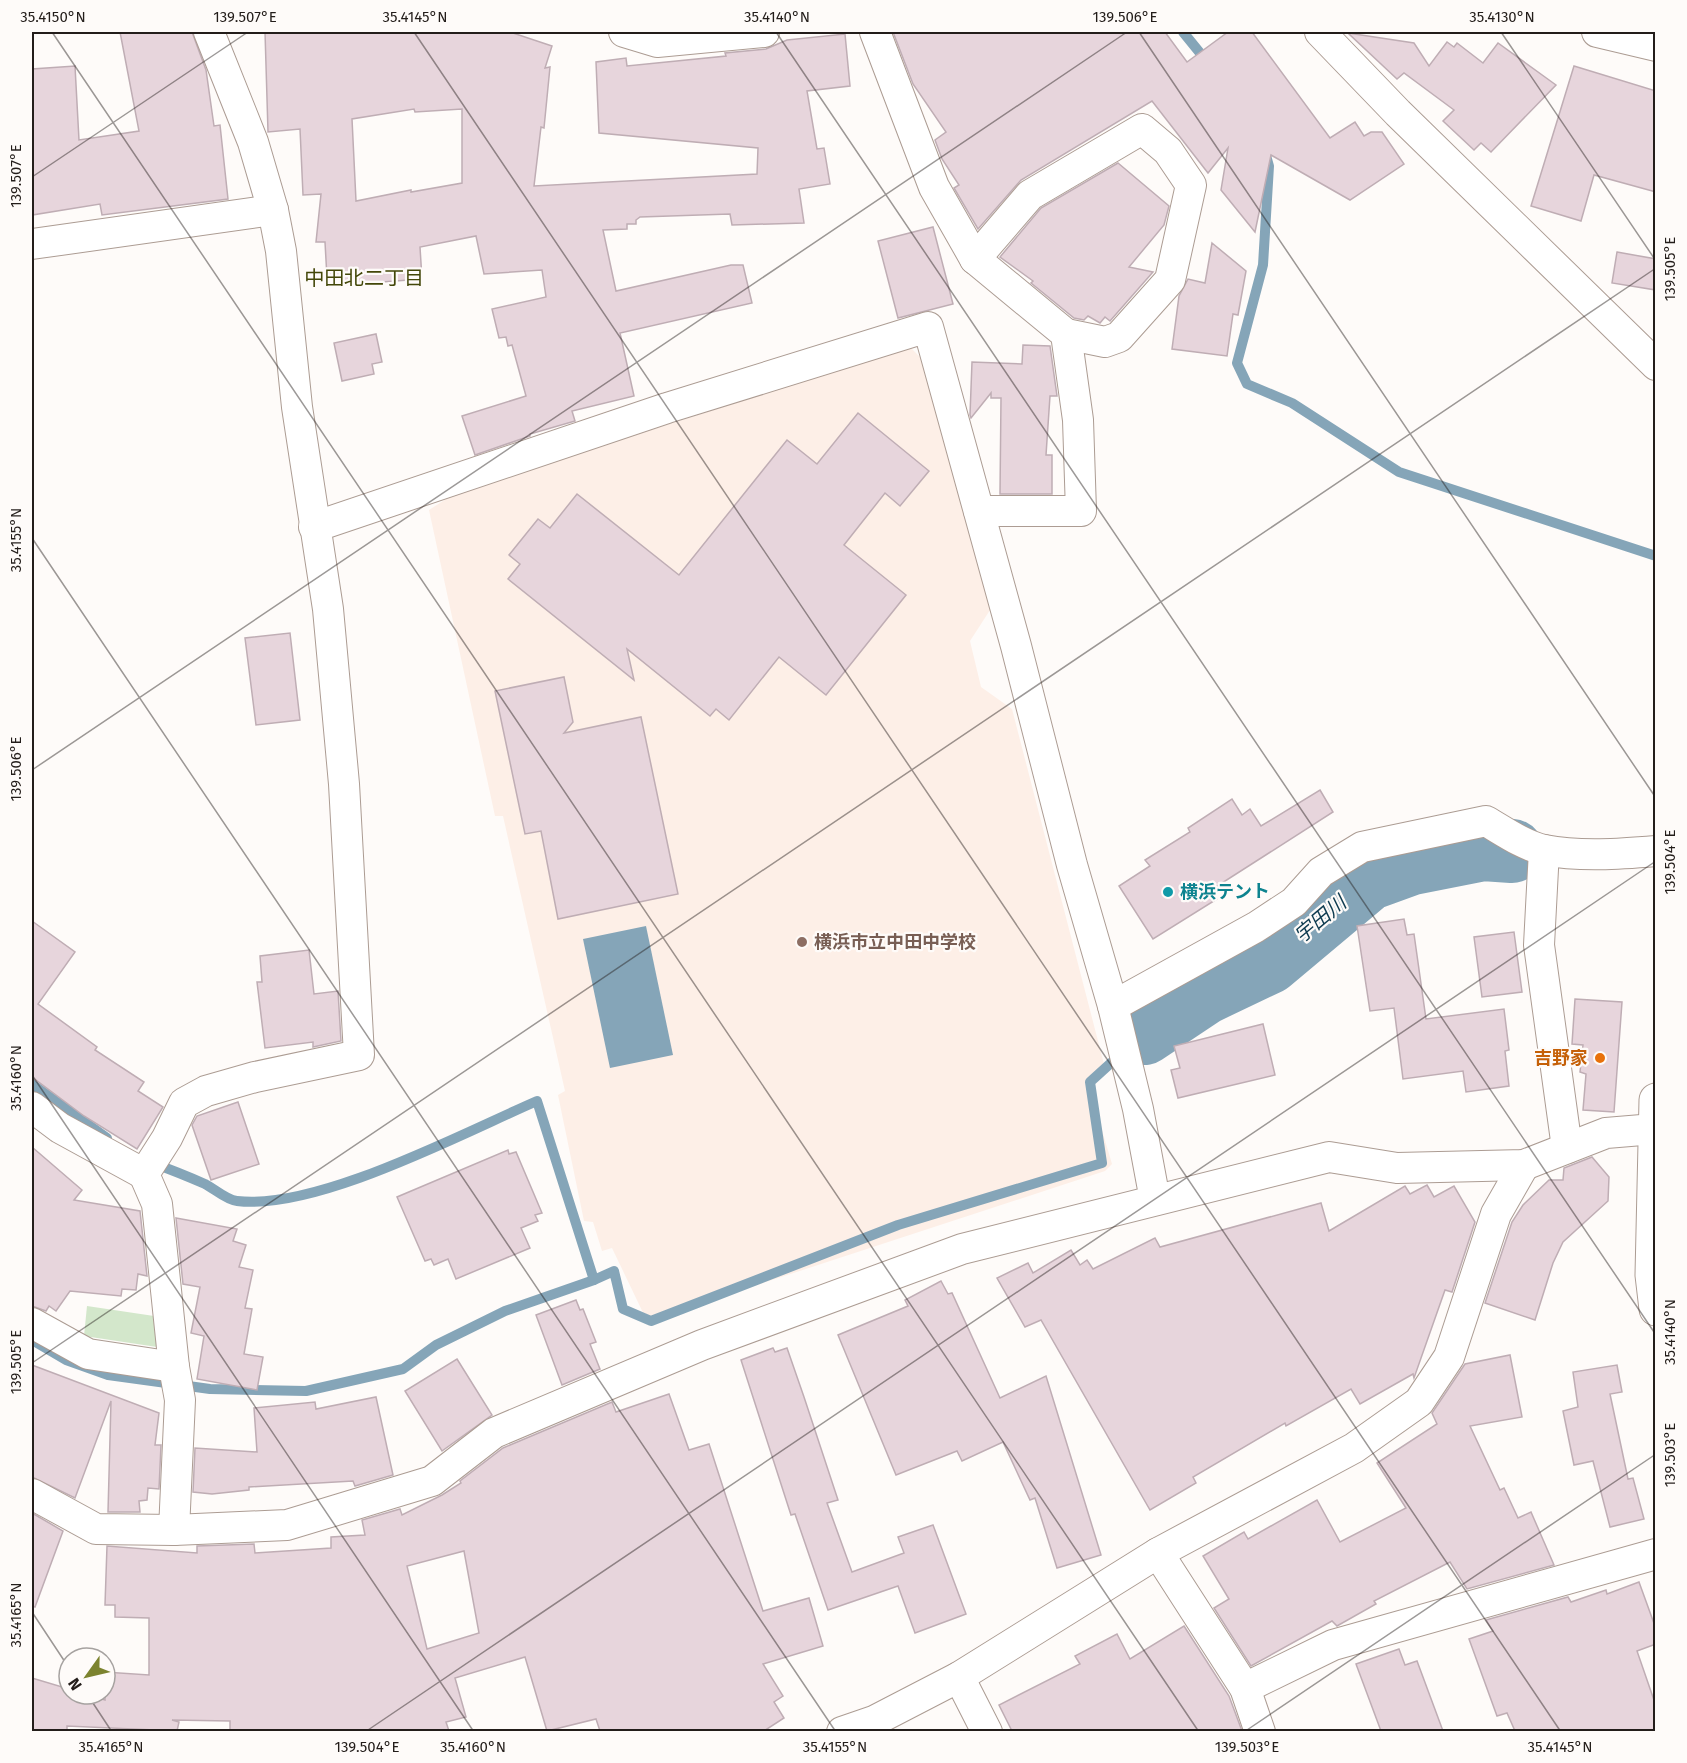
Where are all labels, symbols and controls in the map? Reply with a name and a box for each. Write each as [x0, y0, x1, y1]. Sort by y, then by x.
text: 35.4150°N [20, 8, 86, 26]
text: 139.507°E [213, 8, 277, 26]
text: 35.4145°N [383, 8, 448, 26]
text: 35.4140°N [744, 8, 810, 26]
text: 139.506°E [1092, 8, 1158, 26]
text: 35.4130°N [1469, 8, 1535, 26]
text: 139.507°E [7, 144, 25, 208]
text: 139.505°E [1661, 237, 1679, 301]
district label: 中田北二丁目 [304, 266, 424, 290]
text: 35.4155°N [7, 508, 25, 572]
text: 139.506°E [7, 736, 25, 802]
text: 139.504°E [1661, 829, 1679, 895]
place label: 横浜テント [1180, 881, 1270, 903]
marker: 横浜テント [1161, 885, 1175, 899]
water label: 宇田川 [1289, 889, 1352, 947]
place label: 横浜市立中田中学校 [814, 931, 976, 953]
marker: 横浜市立中田中学校 [795, 935, 809, 949]
text: 35.4160°N [7, 1045, 25, 1111]
place label: 吉野家 [1534, 1047, 1588, 1069]
marker: 吉野家 [1593, 1051, 1607, 1065]
text: 35.4140°N [1661, 1299, 1679, 1365]
text: 139.505°E [7, 1330, 25, 1394]
text: 139.503°E [1661, 1423, 1679, 1487]
text: 35.4165°N [7, 1582, 25, 1648]
north arrow [57, 1646, 117, 1706]
text: N [64, 1674, 86, 1694]
text: 35.4165°N [78, 1738, 144, 1756]
text: 139.504°E [334, 1738, 400, 1756]
text: 35.4160°N [440, 1738, 506, 1756]
text: 35.4155°N [803, 1738, 867, 1756]
text: 139.503°E [1215, 1738, 1279, 1756]
text: 35.4145°N [1528, 1738, 1593, 1756]

